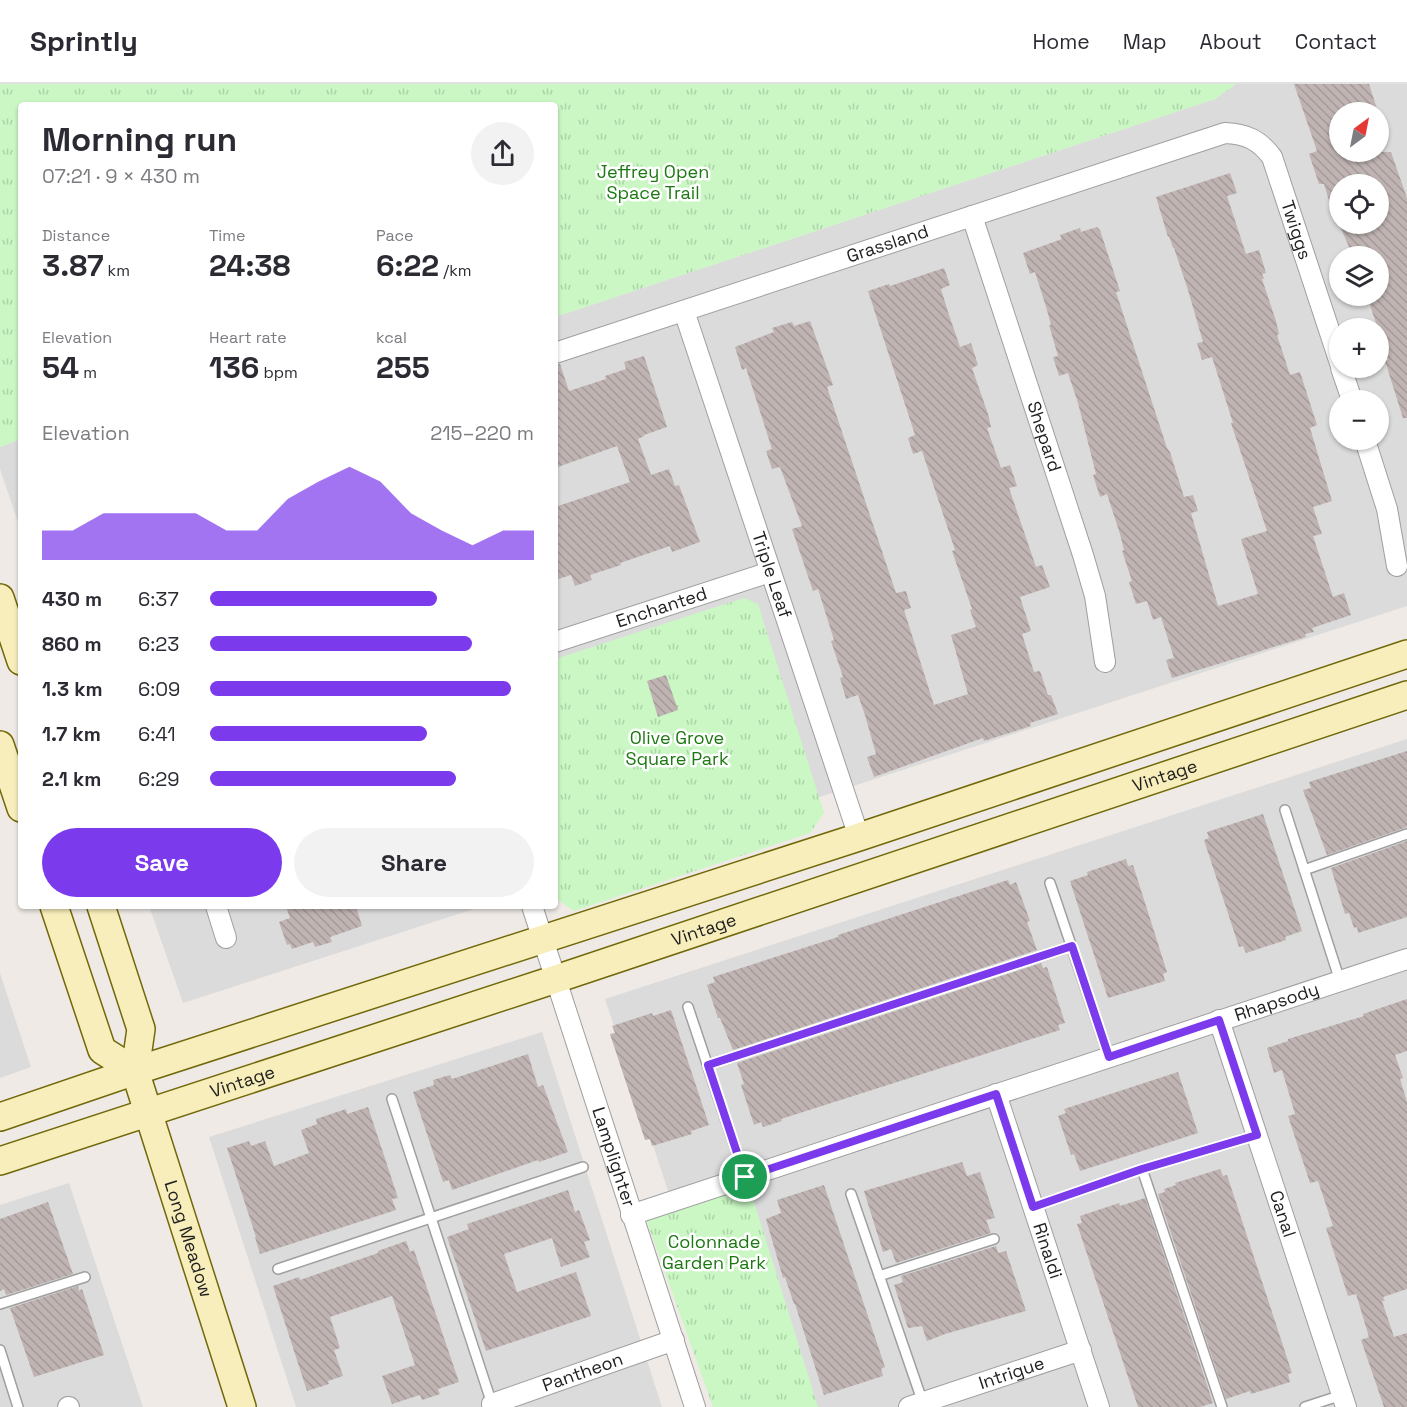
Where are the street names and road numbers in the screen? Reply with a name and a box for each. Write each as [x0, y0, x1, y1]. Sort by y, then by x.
street label: Twiggs [1276, 197, 1317, 262]
street label: Grassland [843, 219, 931, 268]
street label: Shepard [1022, 398, 1067, 474]
street label: Triple Leaf [747, 528, 797, 621]
street label: Enchanted [613, 581, 710, 632]
street label: Vintage [1129, 754, 1200, 797]
street label: Vintage [668, 908, 739, 951]
street label: Rhapsody [1231, 977, 1322, 1026]
street label: Vintage [207, 1060, 278, 1103]
street label: Lamplighter [587, 1104, 641, 1210]
street label: Long Meadow [160, 1177, 218, 1300]
street label: Canal [1265, 1187, 1301, 1240]
street label: Rinaldi [1028, 1220, 1068, 1282]
street label: Pantheon [539, 1347, 626, 1396]
street label: Intrigue [975, 1351, 1047, 1394]

